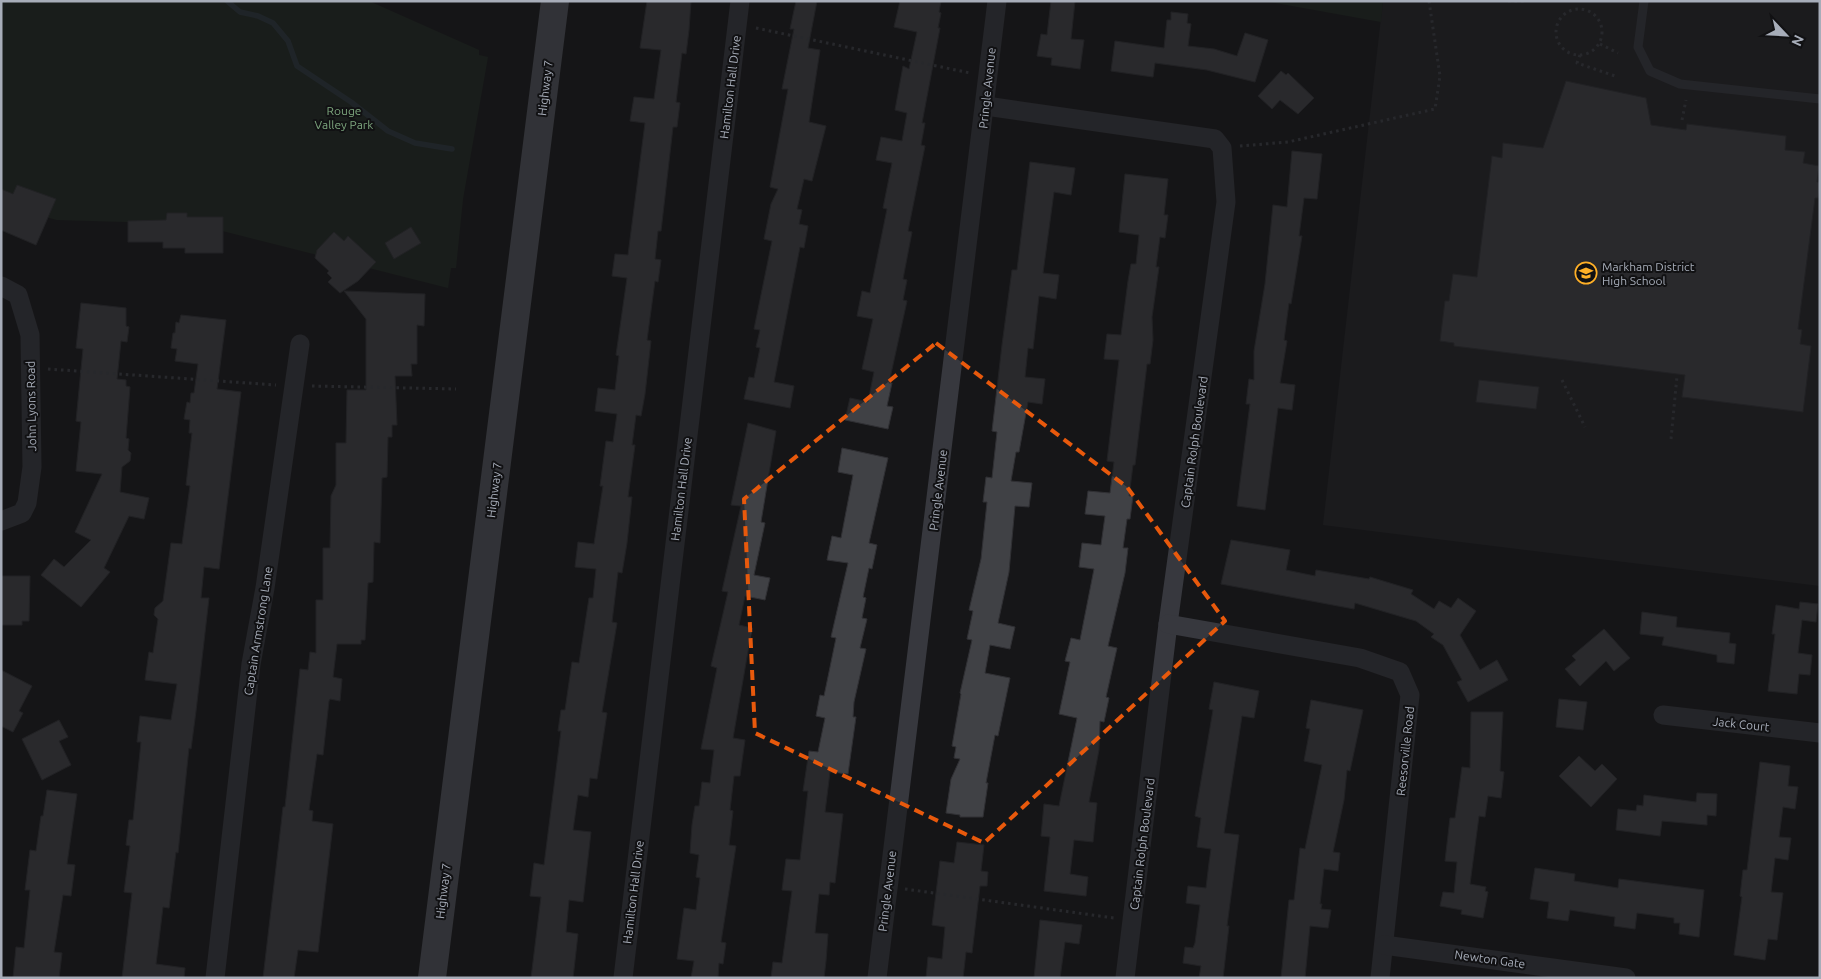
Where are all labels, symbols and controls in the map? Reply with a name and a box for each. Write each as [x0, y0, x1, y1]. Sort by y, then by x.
north arrow [1761, 10, 1811, 60]
text: N [1788, 32, 1807, 49]
street label: Hamilton Hall Drive [717, 34, 743, 140]
street label: Pringle Avenue [976, 47, 998, 129]
street label: Highway 7 [535, 60, 555, 116]
park label: Rouge Valley Park [315, 104, 373, 131]
place label: Markham District High School [1602, 260, 1695, 287]
school or university icon: Markham District High School [1574, 261, 1598, 285]
street label: John Lyons Road [24, 361, 38, 451]
street label: Captain Rolph Boulevard [1178, 375, 1210, 509]
street label: Hamilton Hall Drive [668, 436, 694, 542]
street label: Pringle Avenue [927, 449, 949, 531]
street label: Highway 7 [484, 462, 504, 518]
street label: Captain Armstrong Lane [241, 566, 275, 696]
street label: Reesorville Road [1394, 706, 1416, 796]
street label: Jack Court [1712, 715, 1770, 733]
street label: Captain Rolph Boulevard [1127, 777, 1157, 911]
street label: Hamilton Hall Drive [620, 839, 646, 945]
street label: Pringle Avenue [876, 850, 898, 932]
street label: Highway 7 [433, 863, 453, 919]
street label: Newton Gate [1454, 948, 1526, 970]

